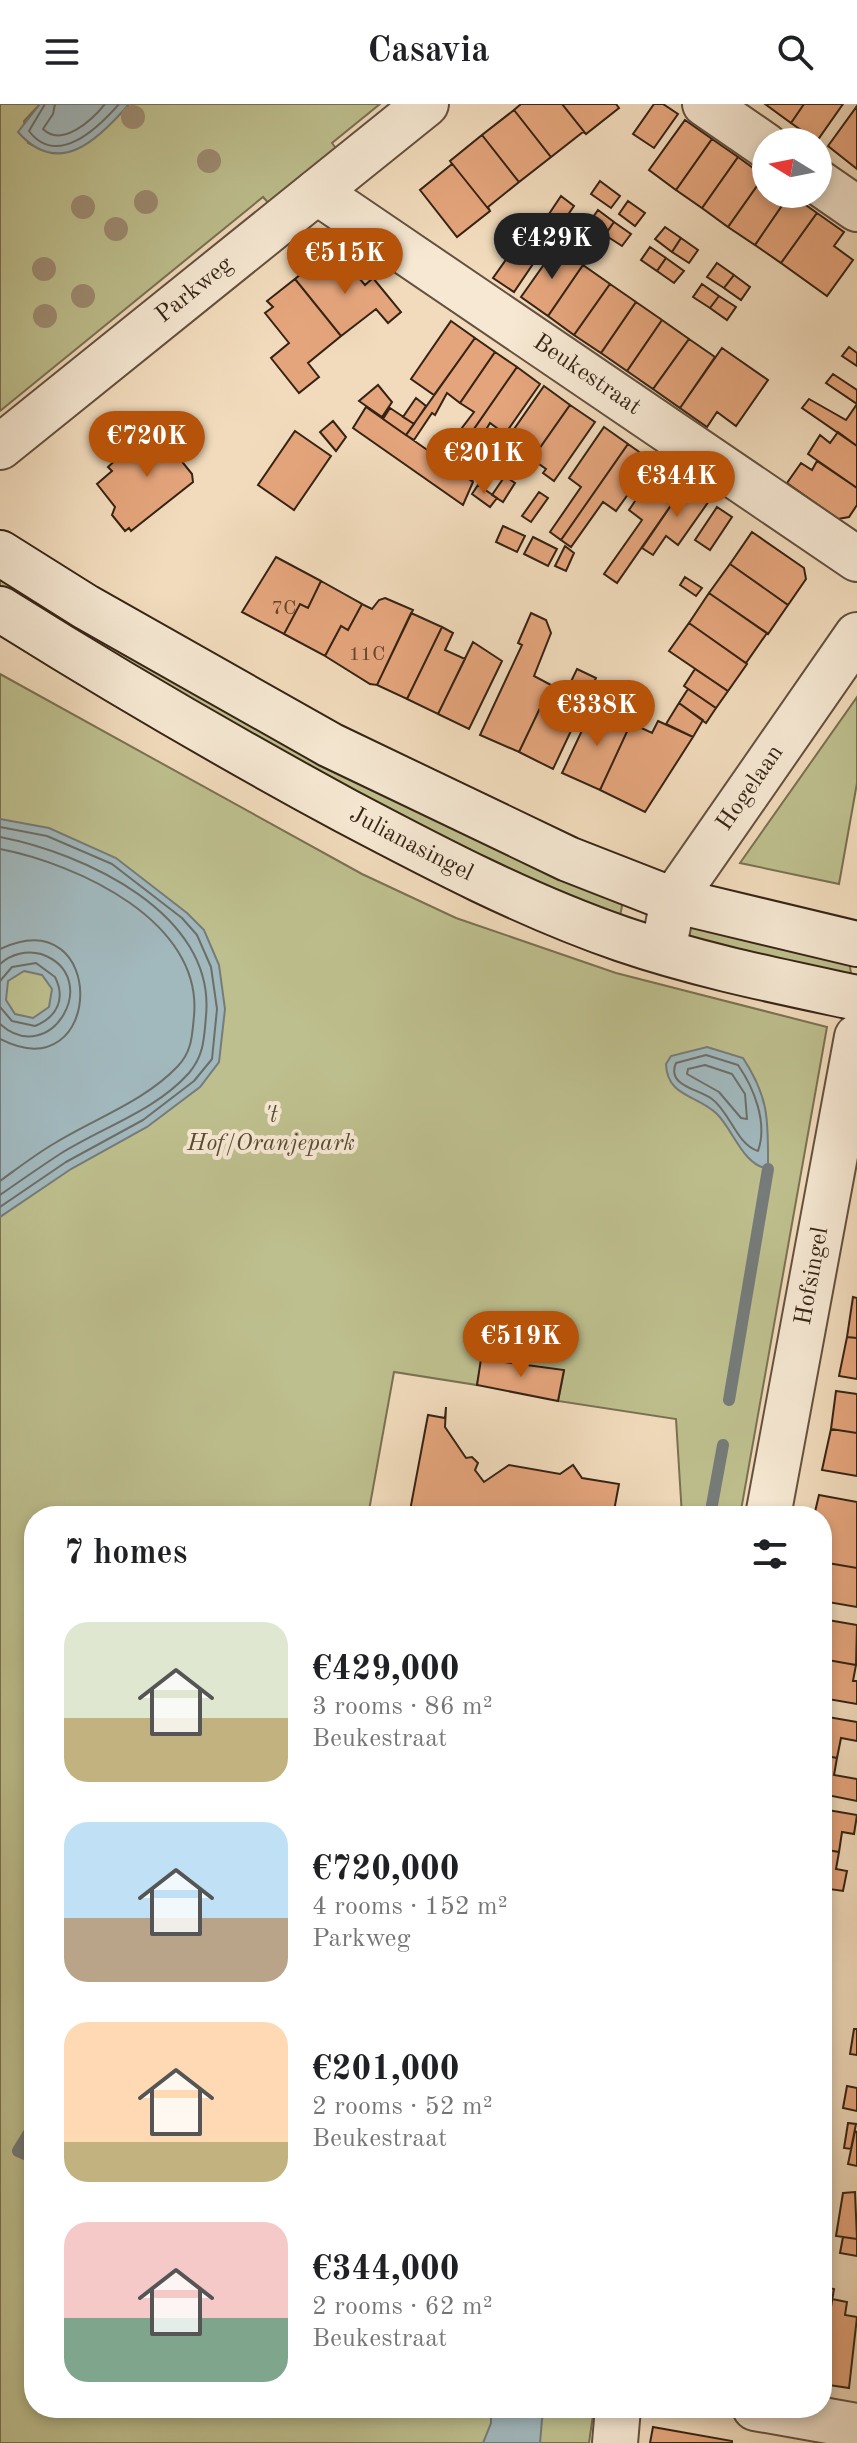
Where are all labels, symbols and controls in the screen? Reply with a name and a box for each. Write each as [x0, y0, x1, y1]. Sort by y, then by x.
icon: menu [40, 30, 84, 74]
icon: search [773, 30, 817, 74]
text: Casavia [367, 34, 490, 70]
north arrow [752, 128, 832, 208]
map controls [752, 128, 832, 208]
pin: €429K [496, 213, 608, 281]
text: €429K [512, 226, 592, 252]
pin: €515K [289, 228, 401, 296]
text: €515K [305, 241, 385, 267]
street label: Parkweg [152, 252, 238, 328]
street label: Beukestraat [528, 330, 645, 420]
pin: €720K [91, 411, 203, 479]
text: €720K [107, 424, 187, 450]
pin: €201K [428, 428, 540, 496]
text: €201K [444, 441, 524, 467]
pin: €344K [621, 451, 733, 519]
text: €344K [637, 464, 717, 490]
house number: 7C [272, 599, 297, 619]
house number: 11C [349, 645, 385, 665]
pin: €338K [541, 680, 653, 748]
text: €338K [557, 693, 637, 719]
street label: Hogelaan [713, 741, 788, 835]
street label: Julianasingel [345, 803, 477, 886]
park label: 't Hof/Oranjepark [186, 1104, 355, 1156]
street label: Hofsingel [792, 1225, 833, 1327]
pin: €519K [465, 1311, 577, 1379]
text: €519K [481, 1324, 561, 1350]
icon: filters [748, 1532, 792, 1576]
text: 7 homes [64, 1537, 187, 1571]
text: €429,000 [312, 1653, 460, 1687]
icon: home [128, 1654, 224, 1750]
text: 3 rooms · 86 m² [312, 1694, 493, 1720]
text: Beukestraat [312, 1726, 447, 1752]
text: €720,000 [312, 1853, 460, 1887]
icon: home [128, 1854, 224, 1950]
text: 4 rooms · 152 m² [312, 1894, 508, 1920]
text: Parkweg [312, 1926, 411, 1952]
text: €201,000 [312, 2053, 460, 2087]
icon: home [128, 2054, 224, 2150]
text: 2 rooms · 52 m² [312, 2094, 493, 2120]
text: Beukestraat [312, 2126, 447, 2152]
text: €344,000 [312, 2253, 460, 2287]
icon: home [128, 2254, 224, 2350]
text: 2 rooms · 62 m² [312, 2294, 493, 2320]
text: Beukestraat [312, 2326, 447, 2352]

